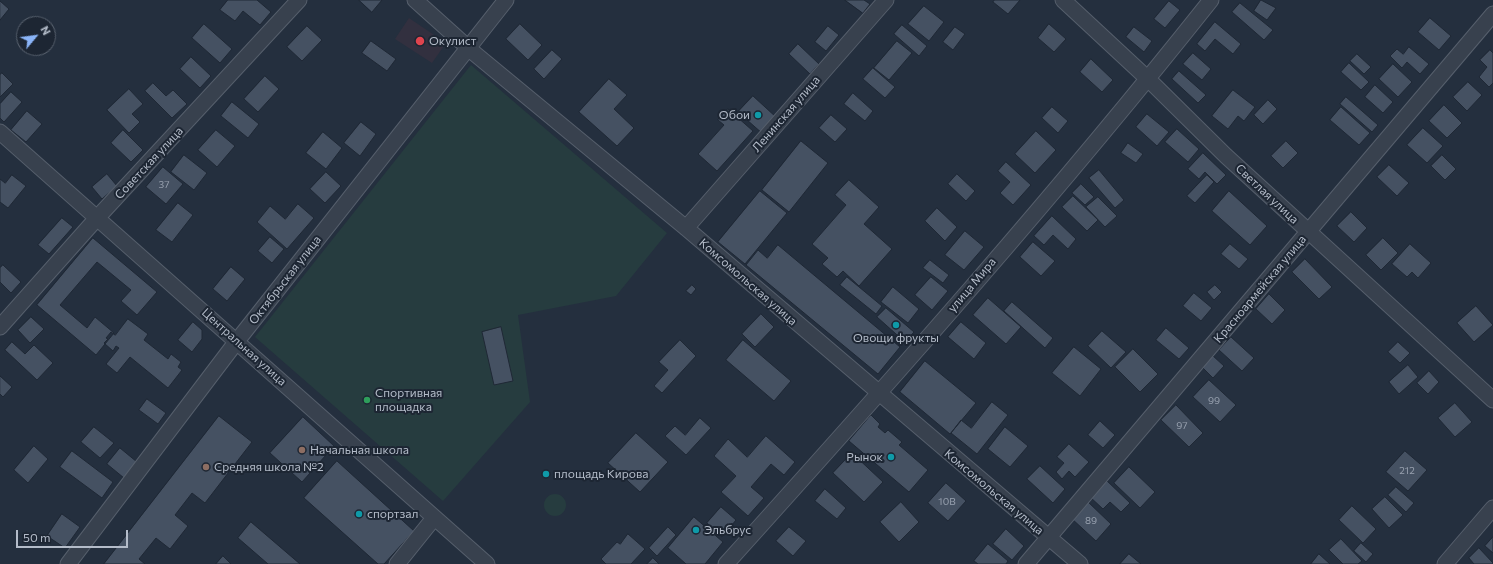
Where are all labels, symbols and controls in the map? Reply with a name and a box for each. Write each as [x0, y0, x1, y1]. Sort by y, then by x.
north arrow [16, 16, 56, 56]
text: N [38, 24, 54, 37]
place label: Окулист [429, 34, 476, 48]
marker: Окулист [414, 35, 426, 47]
street label: Ленинская улица [749, 73, 823, 155]
place label: Обои [719, 108, 750, 122]
marker: Обои [753, 110, 763, 120]
street label: Советская улица [112, 124, 186, 202]
street label: Светлая улица [1233, 161, 1301, 227]
house number: 37 [159, 179, 169, 191]
street label: Красноармейская улица [1211, 232, 1309, 346]
street label: Октябрьская улица [246, 233, 324, 327]
street label: Комсомольская улица [696, 236, 800, 328]
street label: улица Мира [945, 255, 999, 315]
street label: Центральная улица [199, 305, 289, 389]
marker: Овощи фрукты [891, 320, 901, 330]
place label: Овощи фрукты [853, 331, 939, 345]
place label: Cпортивная площадка [375, 386, 442, 414]
marker: Cпортивная площадка [362, 395, 372, 405]
house number: 99 [1208, 395, 1220, 407]
house number: 97 [1176, 420, 1188, 432]
place label: Начальная школа [310, 443, 409, 457]
marker: Начальная школа [297, 445, 307, 455]
street label: Комсомольская улица [941, 446, 1047, 538]
place label: Рынок [846, 450, 883, 464]
marker: Рынок [886, 452, 896, 462]
place label: Средняя школа №2 [214, 460, 324, 474]
marker: Средняя школа №2 [201, 462, 211, 472]
house number: 212 [1399, 465, 1415, 477]
place label: площадь Кирова [554, 467, 649, 481]
marker: площадь Кирова [541, 469, 551, 479]
house number: 10В [938, 496, 956, 508]
place label: спортзал [367, 507, 418, 521]
marker: спортзал [354, 509, 364, 519]
house number: 89 [1085, 515, 1097, 527]
scale bar [18, 522, 130, 548]
place label: Эльбрус [704, 523, 751, 537]
marker: Эльбрус [691, 525, 701, 535]
text: 50 m [23, 530, 51, 544]

